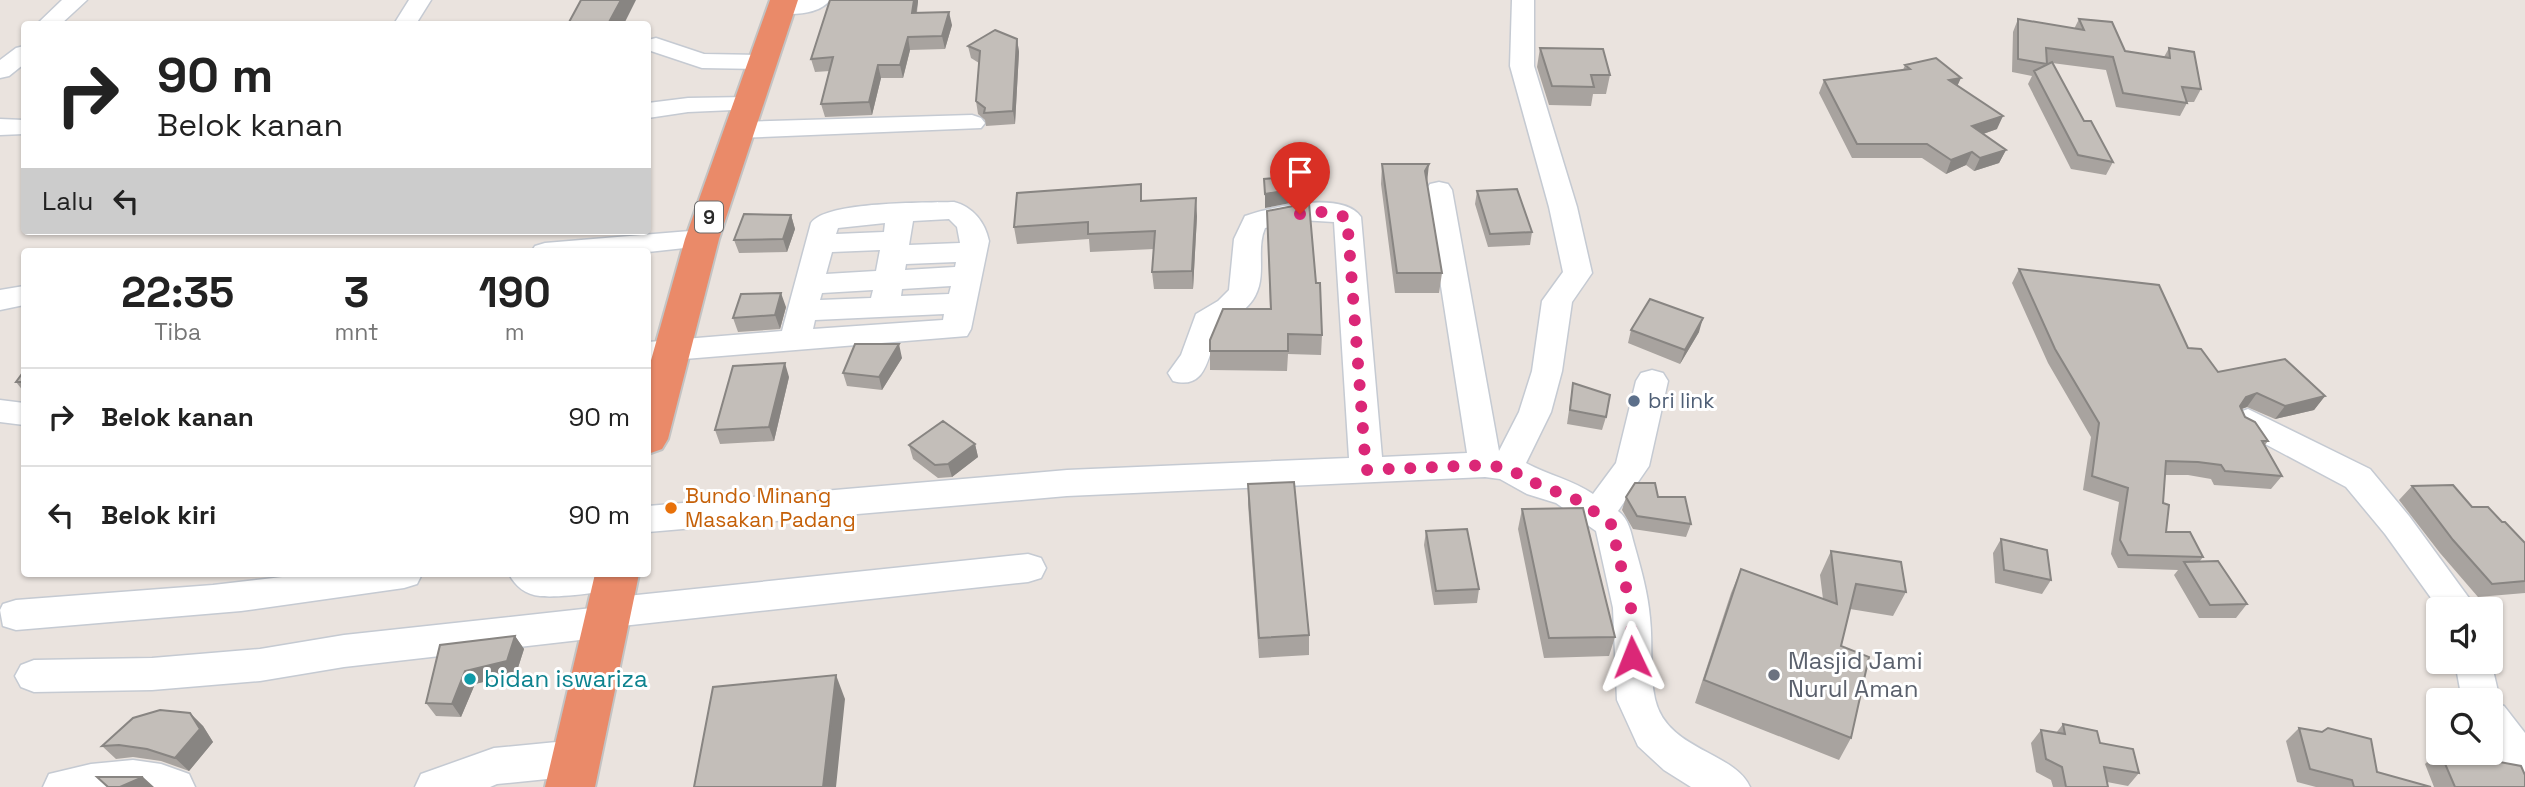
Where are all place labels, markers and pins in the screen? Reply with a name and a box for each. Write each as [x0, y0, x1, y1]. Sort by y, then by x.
pin [1270, 142, 1330, 214]
place label: bri link [1648, 387, 1714, 414]
marker: bri link [1626, 393, 1642, 409]
place label: Bundo Minang Masakan Padang [685, 482, 856, 533]
marker: Bundo Minang Masakan Padang [663, 500, 679, 516]
place label: Masjid Jami Nurul Aman [1788, 645, 1923, 704]
place label: bidan iswariza [484, 663, 648, 694]
marker: Masjid Jami Nurul Aman [1766, 667, 1782, 683]
marker: bidan iswariza [462, 671, 478, 687]

